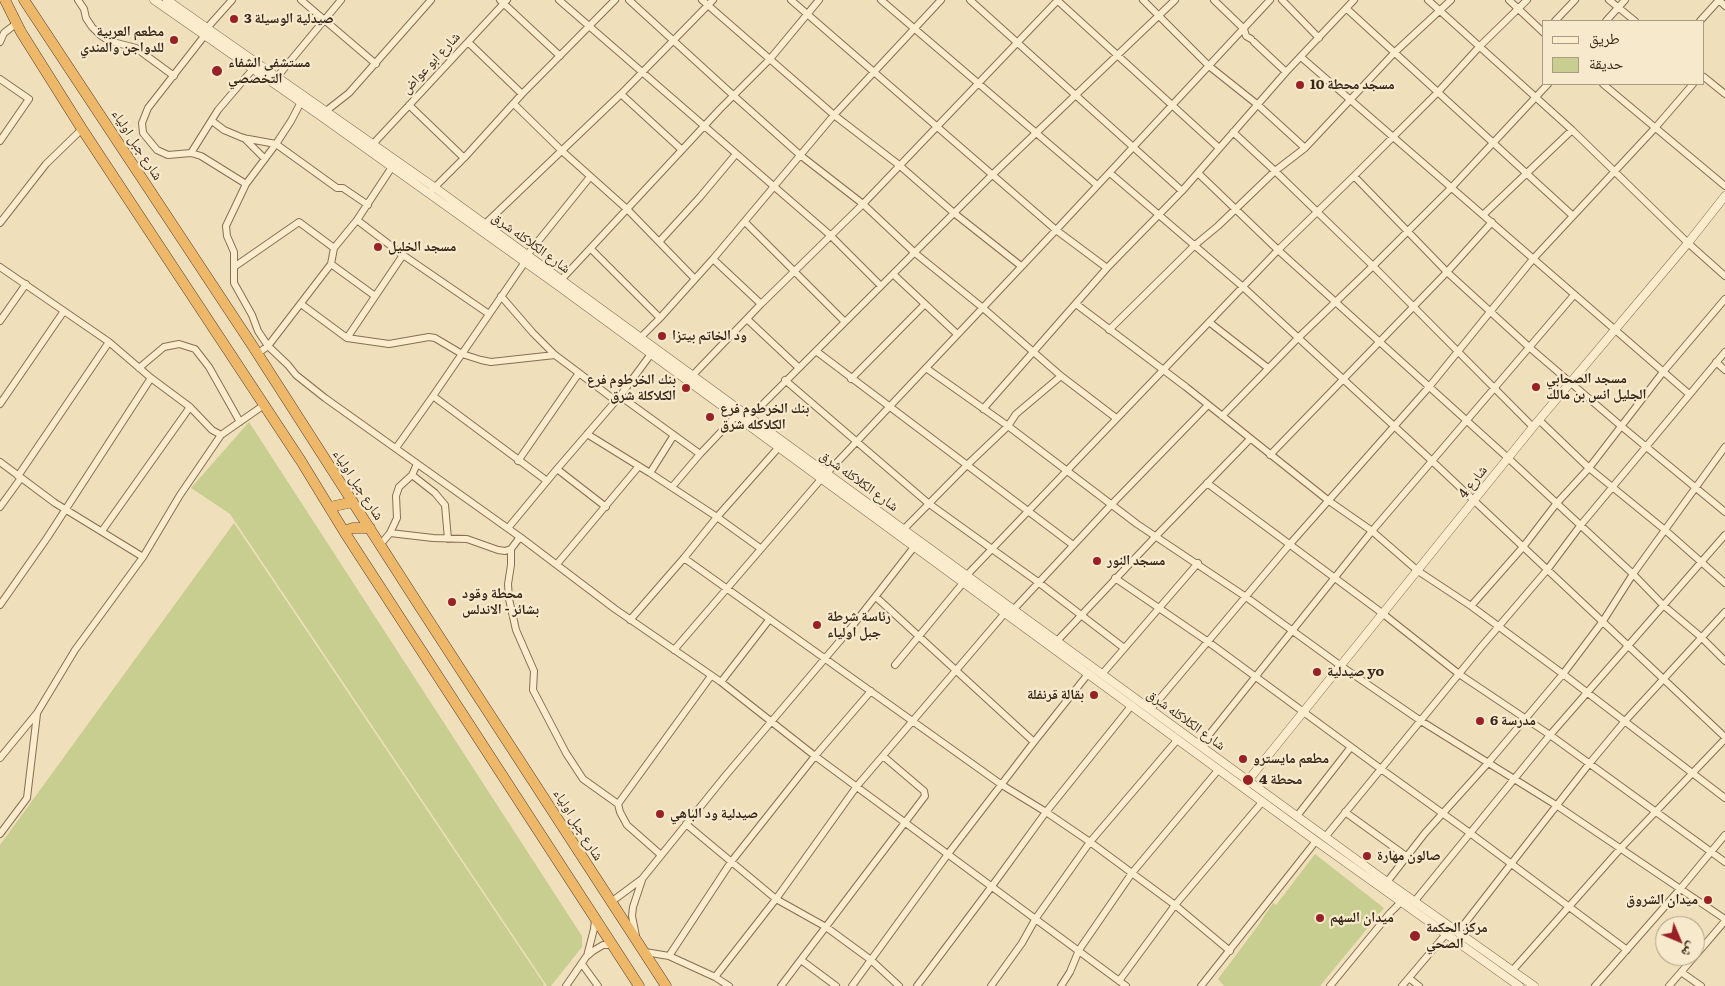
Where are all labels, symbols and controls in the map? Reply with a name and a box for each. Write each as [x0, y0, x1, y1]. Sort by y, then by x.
place label: صيدلية الوسيلة 3 [244, 11, 334, 27]
marker: صيدلية الوسيلة 3 [228, 13, 240, 25]
legend [1542, 20, 1705, 85]
place label: مطعم العربية للدواجن والمندي [80, 24, 164, 56]
text: طريق [1589, 26, 1620, 49]
street label: شارع ابو عواض [398, 29, 464, 97]
marker: مطعم العربية للدواجن والمندي [168, 34, 180, 46]
text: حديقة [1589, 51, 1623, 74]
place label: مستشفى الشفاء التخصصي [228, 55, 310, 88]
marker: مستشفى الشفاء التخصصي [210, 64, 224, 78]
place label: مسجد محطة 10 [1310, 77, 1395, 93]
marker: مسجد محطة 10 [1294, 79, 1306, 91]
street label: شارع جبل اولياء [108, 106, 166, 184]
street label: شارع الكلاكله شرق [488, 209, 574, 277]
place label: مسجد الخليل [388, 239, 456, 255]
marker: مسجد الخليل [372, 241, 384, 253]
place label: ود الخاتم بيتزا [672, 328, 747, 344]
marker: ود الخاتم بيتزا [656, 330, 668, 342]
place label: مسجد الصحابي الجليل انس بن مالك [1546, 371, 1646, 404]
place label: بنك الخرطوم فرع الكلاكلة شرق [587, 372, 676, 404]
marker: مسجد الصحابي الجليل انس بن مالك [1530, 381, 1542, 393]
marker: بنك الخرطوم فرع الكلاكلة شرق [680, 382, 692, 394]
place label: بنك الخرطوم فرع الكلاكله شرق [720, 401, 809, 434]
marker: بنك الخرطوم فرع الكلاكله شرق [704, 411, 716, 423]
street label: شارع جبل اولياء [329, 446, 387, 524]
street label: شارع الكلاكله شرق [816, 447, 902, 515]
street label: شارع 4 [1455, 462, 1491, 502]
place label: مسجد النور [1107, 553, 1165, 569]
marker: مسجد النور [1091, 555, 1103, 567]
place label: محطة وقود بشائر - الاندلس [462, 586, 539, 618]
marker: محطة وقود بشائر - الاندلس [446, 596, 458, 608]
place label: رئاسة شرطة جبل اولياء [827, 609, 891, 642]
marker: رئاسة شرطة جبل اولياء [811, 619, 823, 631]
place label: صيدلية yo [1327, 664, 1384, 680]
marker: صيدلية yo [1311, 666, 1323, 678]
street label: شارع الكلاكله شرق [1143, 686, 1229, 754]
place label: بقالة قرنفلة [1027, 687, 1084, 703]
marker: بقالة قرنفلة [1088, 689, 1100, 701]
place label: مدرسة 6 [1490, 713, 1536, 729]
marker: مدرسة 6 [1474, 715, 1486, 727]
place label: مطعم مايسترو [1253, 751, 1329, 767]
marker: مطعم مايسترو [1237, 753, 1249, 765]
place label: محطة 4 [1259, 772, 1302, 788]
marker: محطة 4 [1241, 773, 1255, 787]
street label: شارع جبل اولياء [549, 786, 607, 864]
place label: صيدلية ود الباهي [670, 806, 758, 822]
marker: صيدلية ود الباهي [654, 808, 666, 820]
place label: صالون مهارة [1377, 848, 1441, 864]
marker: صالون مهارة [1361, 850, 1373, 862]
place label: ميدان الشروق [1626, 892, 1698, 908]
marker: ميدان الشروق [1702, 894, 1714, 906]
place label: ميدان السهم [1330, 910, 1394, 926]
marker: ميدان السهم [1314, 912, 1326, 924]
north arrow [1655, 916, 1705, 966]
place label: مركز الحكمة الصحي [1426, 920, 1488, 952]
marker: مركز الحكمة الصحي [1408, 929, 1422, 943]
text: ش [1678, 939, 1702, 963]

